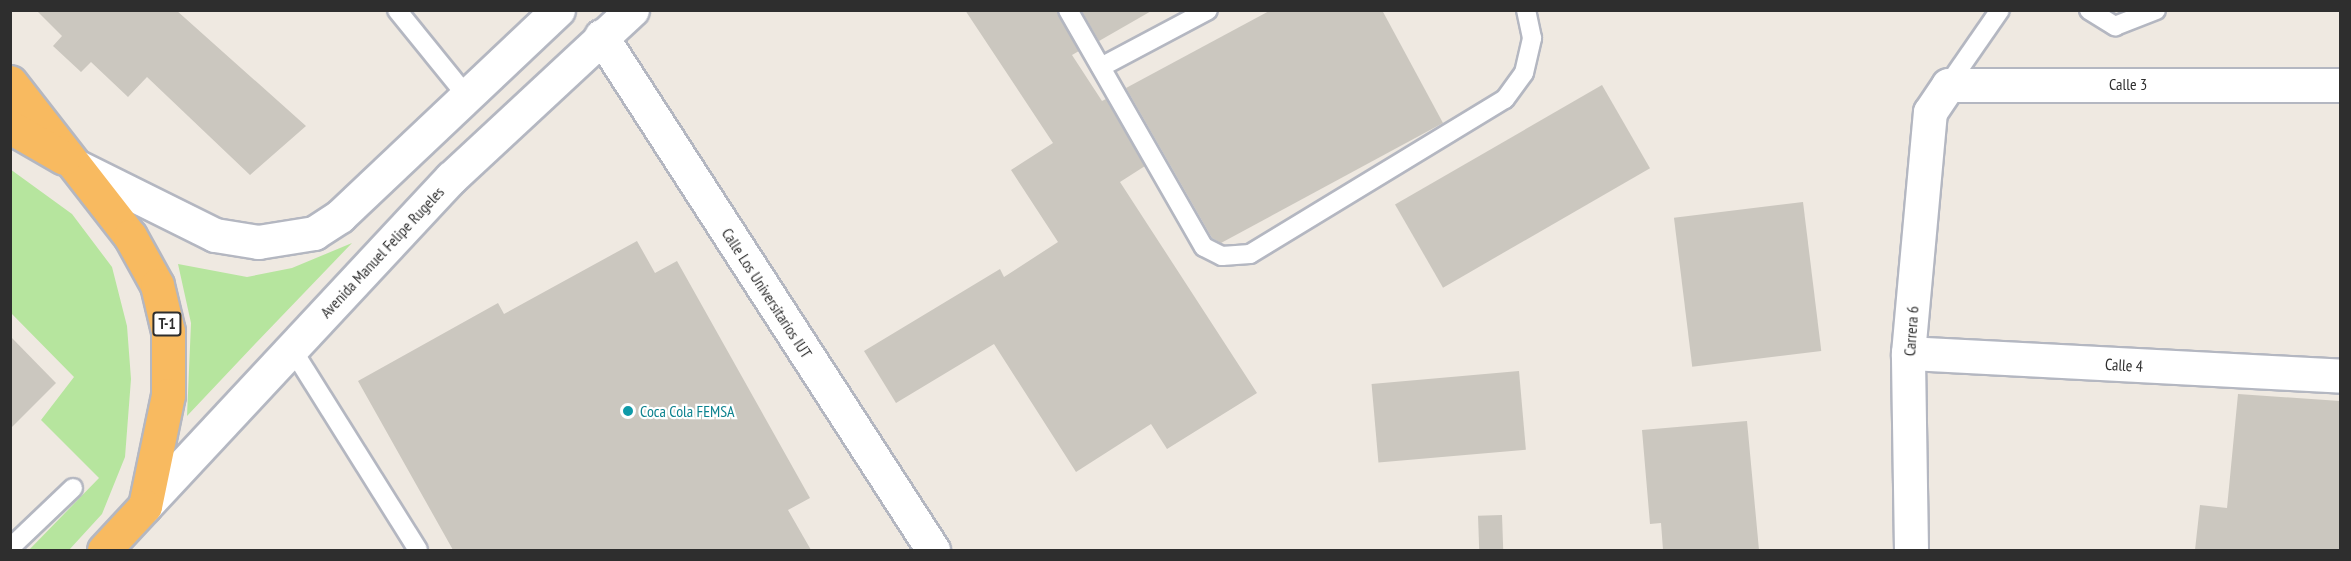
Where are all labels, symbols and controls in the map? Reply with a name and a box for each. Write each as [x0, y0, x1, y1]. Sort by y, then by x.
street label: Calle 3 [2109, 74, 2147, 94]
street label: Avenida Manuel Felipe Rugeles [316, 182, 448, 322]
street label: Calle Los Universitarios IUT [718, 224, 816, 362]
street label: Carrera 6 [1900, 305, 1922, 357]
road number: T-1 [152, 312, 182, 336]
street label: Calle 4 [2104, 354, 2144, 376]
place label: Coca Cola FEMSA [640, 401, 735, 421]
marker: Coca Cola FEMSA [621, 404, 635, 418]

